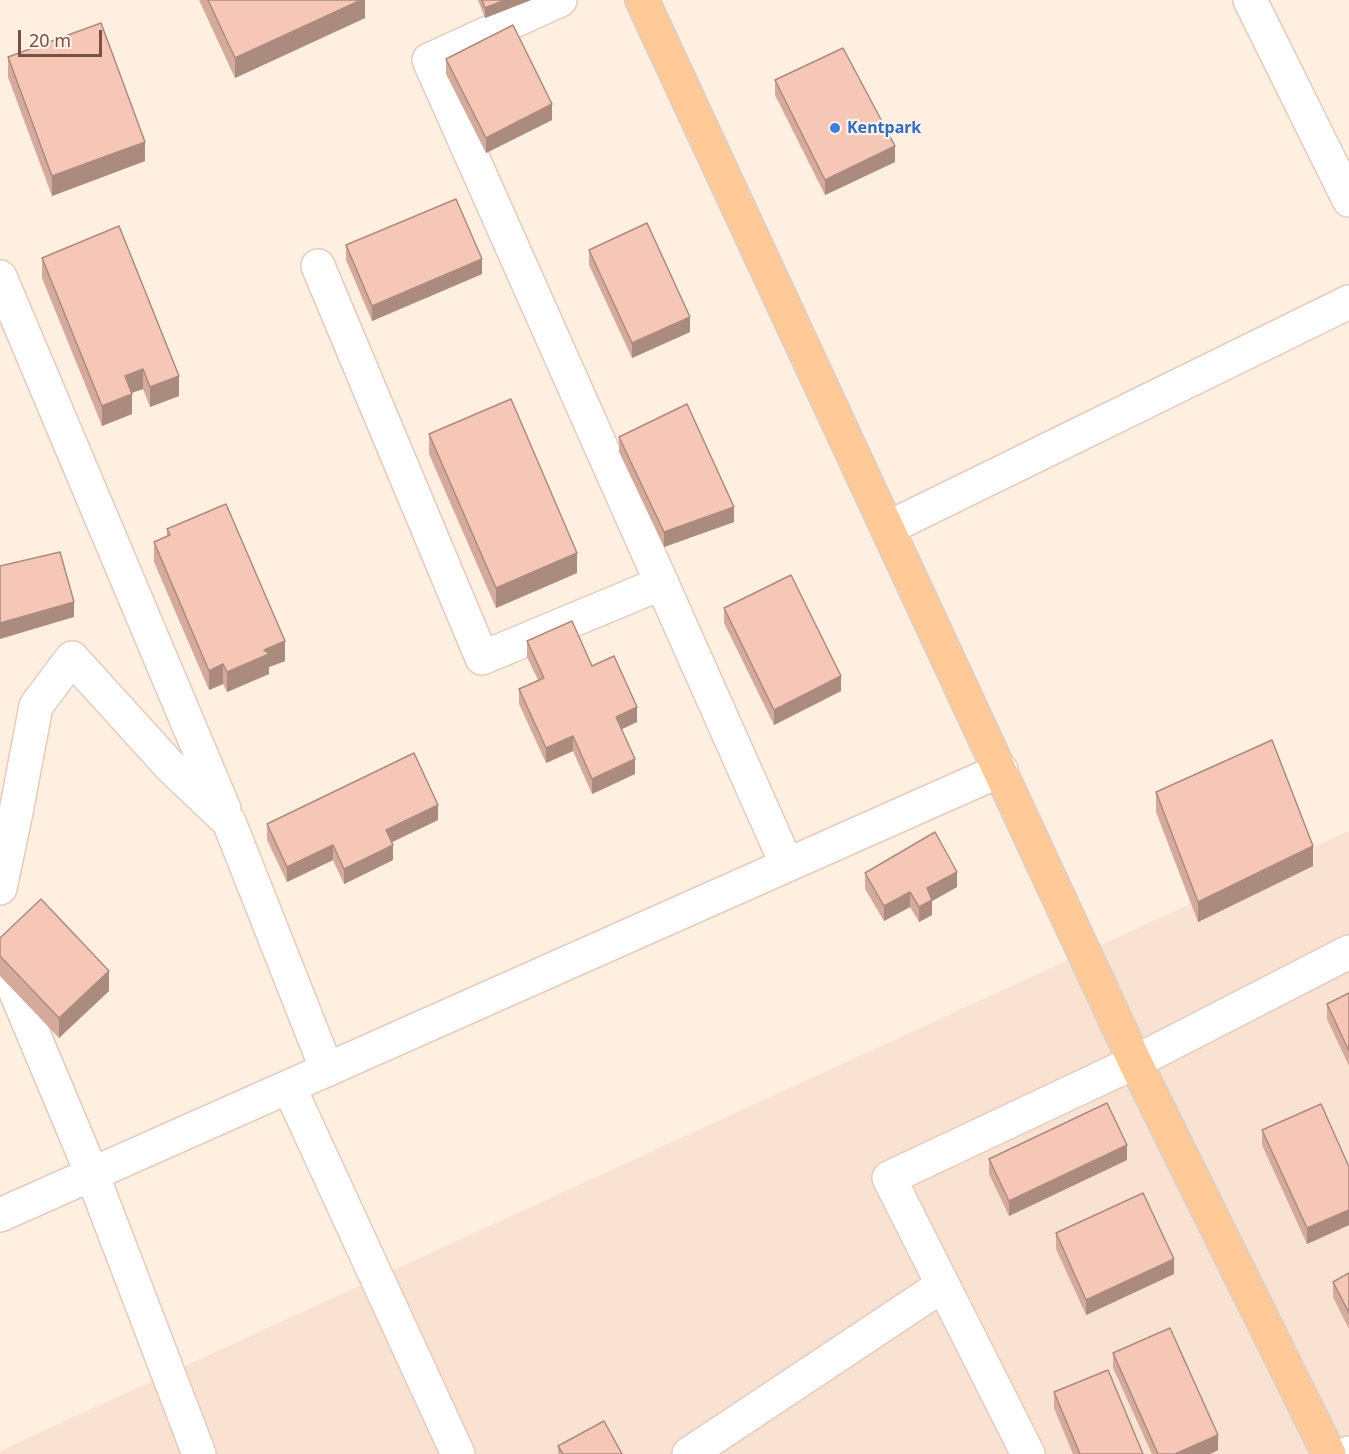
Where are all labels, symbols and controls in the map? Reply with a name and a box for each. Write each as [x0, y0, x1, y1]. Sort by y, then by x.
scale bar [21, 18, 105, 56]
text: 20 m [29, 28, 71, 52]
place label: Kentpark [847, 118, 921, 138]
marker: Kentpark [828, 121, 842, 135]

